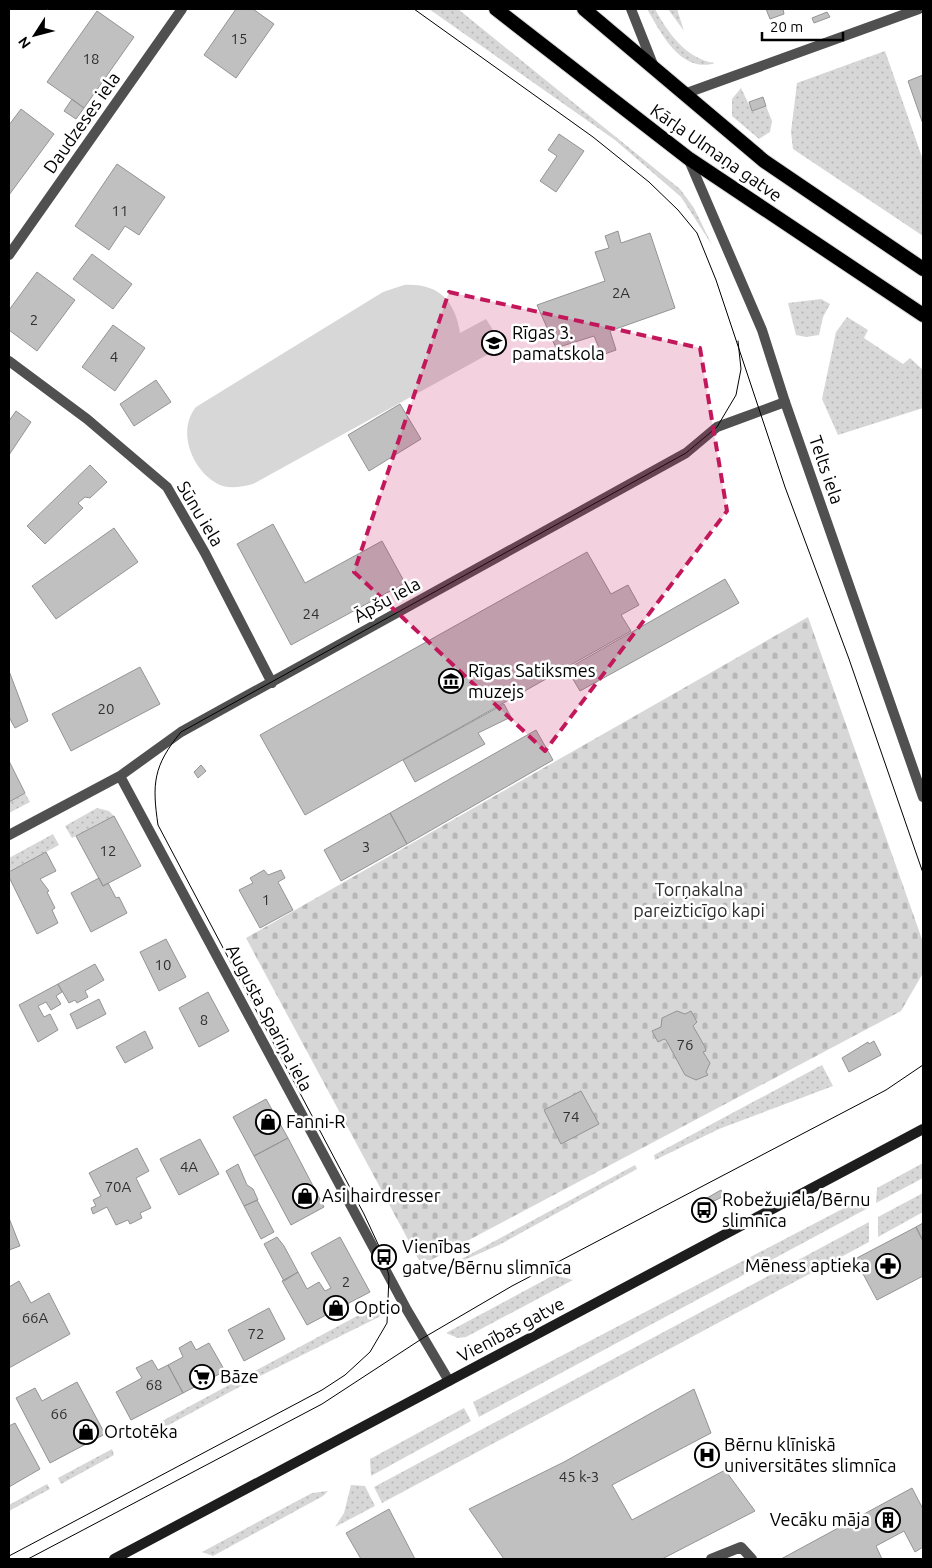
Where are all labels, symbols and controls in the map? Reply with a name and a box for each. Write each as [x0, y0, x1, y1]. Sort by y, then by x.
north arrow [10, 10, 60, 60]
scale bar [762, 10, 843, 42]
text: 20 m [770, 18, 803, 35]
house number: 15 [231, 30, 247, 47]
text: N [15, 34, 34, 52]
house number: 18 [83, 50, 99, 67]
street label: Daudzeses iela [39, 68, 123, 177]
street label: Kārļa Ulmaņa gatve [647, 99, 786, 205]
house number: 11 [112, 202, 128, 219]
house number: 2A [612, 284, 630, 301]
house number: 2 [30, 311, 38, 328]
place label: Rīgas 3. pamatskola [512, 322, 605, 363]
school or university icon: Rīgas 3. pamatskola [481, 330, 507, 356]
house number: 4 [110, 348, 118, 365]
street label: Telts iela [806, 433, 848, 507]
street label: Sūnu iela [174, 477, 228, 550]
street label: Āpšu iela [350, 573, 423, 626]
house number: 24 [303, 605, 319, 622]
place label: Rīgas Satiksmes muzejs [468, 660, 596, 701]
museum icon: Rīgas Satiksmes muzejs [438, 668, 464, 694]
house number: 20 [98, 700, 114, 717]
house number: 3 [362, 838, 370, 855]
house number: 12 [100, 842, 116, 859]
park label: Torņakalna pareizticīgo kapi [633, 879, 765, 920]
house number: 1 [262, 891, 270, 908]
street label: Augusta Spariņa iela [223, 941, 317, 1094]
house number: 10 [155, 956, 171, 973]
house number: 8 [200, 1011, 208, 1028]
house number: 76 [677, 1036, 693, 1053]
house number: 74 [563, 1108, 579, 1125]
shop icon: Fanni-R [255, 1109, 281, 1135]
place label: Fanni-R [286, 1111, 345, 1131]
house number: 4A [180, 1158, 198, 1175]
house number: 70A [105, 1178, 132, 1195]
shop icon: Asi hairdresser [292, 1183, 318, 1209]
place label: Asi hairdresser [322, 1185, 441, 1205]
place label: Robežu iela/Bērnu slimnīca [722, 1189, 871, 1230]
bus stop icon: Robežu iela/Bērnu slimnīca [691, 1197, 717, 1223]
place label: Vienības gatve/Bērnu slimnīca [402, 1236, 572, 1277]
bus stop icon: Vienības gatve/Bērnu slimnīca [371, 1244, 397, 1270]
pharmacy icon: Mēness aptieka [875, 1253, 901, 1279]
place label: Mēness aptieka [745, 1255, 870, 1275]
house number: 2 [342, 1273, 350, 1290]
street label: Vienības gatve [454, 1293, 567, 1366]
shop icon: Optio [323, 1295, 349, 1321]
place label: Optio [354, 1297, 400, 1317]
house number: 66A [22, 1309, 49, 1326]
house number: 72 [248, 1325, 264, 1342]
supermarket icon: Bāze [189, 1364, 215, 1390]
place label: Bāze [220, 1366, 259, 1386]
house number: 68 [146, 1376, 162, 1393]
house number: 66 [51, 1405, 67, 1422]
shop icon: Ortotēka [73, 1419, 99, 1445]
place label: Ortotēka [104, 1421, 178, 1441]
place label: Bērnu klīniskā universitātes slimnīca [724, 1434, 896, 1475]
hospital icon: Bērnu klīniskā universitātes slimnīca [694, 1442, 720, 1468]
house number: 45 k-3 [559, 1468, 599, 1485]
building icon: Vecāku māja [875, 1507, 901, 1533]
place label: Vecāku māja [770, 1509, 870, 1529]

